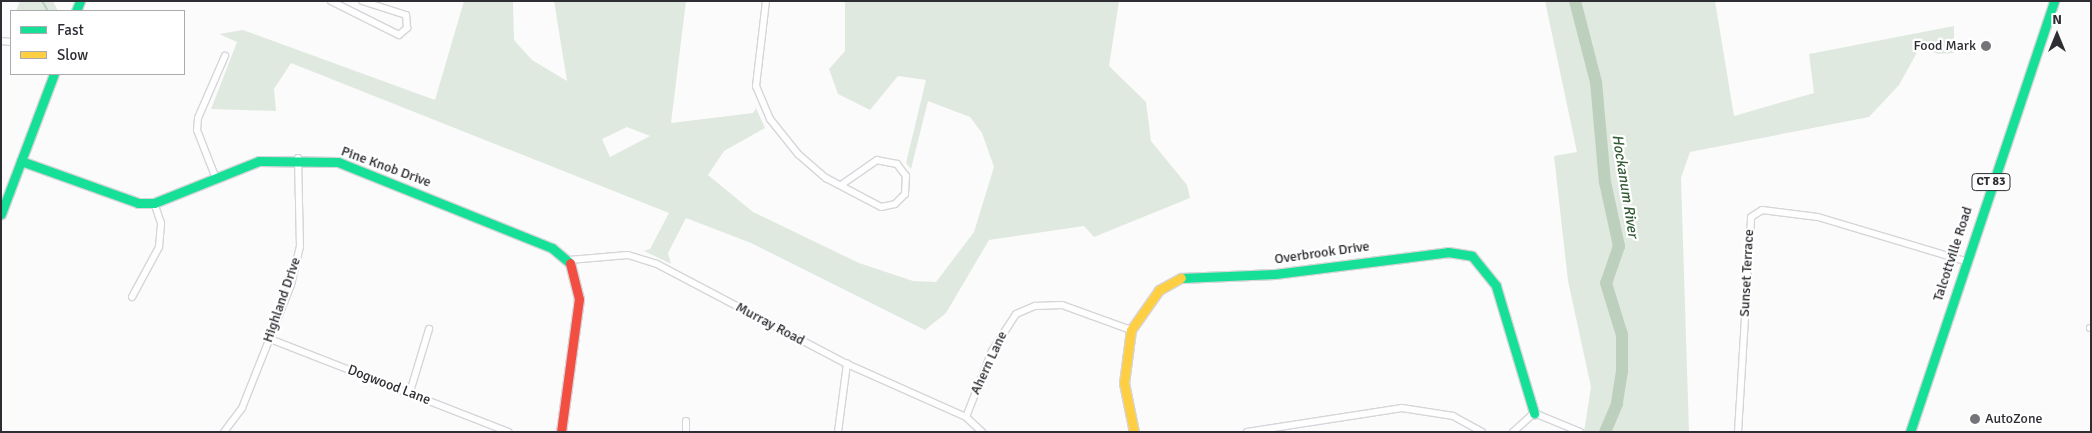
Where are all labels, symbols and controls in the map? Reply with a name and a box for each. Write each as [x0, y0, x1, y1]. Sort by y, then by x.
legend [10, 10, 185, 75]
north arrow [2032, 10, 2082, 60]
text: N [2052, 11, 2062, 28]
text: Fast [57, 21, 84, 39]
place label: Food Mark [1913, 38, 1976, 54]
marker: Food Mark [1980, 40, 1992, 52]
text: Slow [57, 46, 88, 64]
water label: Hockanum River [1608, 133, 1642, 239]
street label: Pine Knob Drive [339, 143, 433, 191]
road number: CT 83 [1971, 172, 2011, 192]
street label: Talcottville Road [1930, 205, 1976, 303]
street label: Sunset Terrace [1736, 229, 1758, 317]
street label: Overbrook Drive [1273, 238, 1371, 268]
street label: Highland Drive [260, 255, 304, 345]
street label: Murray Road [733, 299, 807, 349]
street label: Ahern Lane [967, 329, 1011, 397]
street label: Dogwood Lane [345, 361, 433, 409]
place label: AutoZone [1985, 411, 2043, 427]
marker: AutoZone [1969, 413, 1981, 425]

